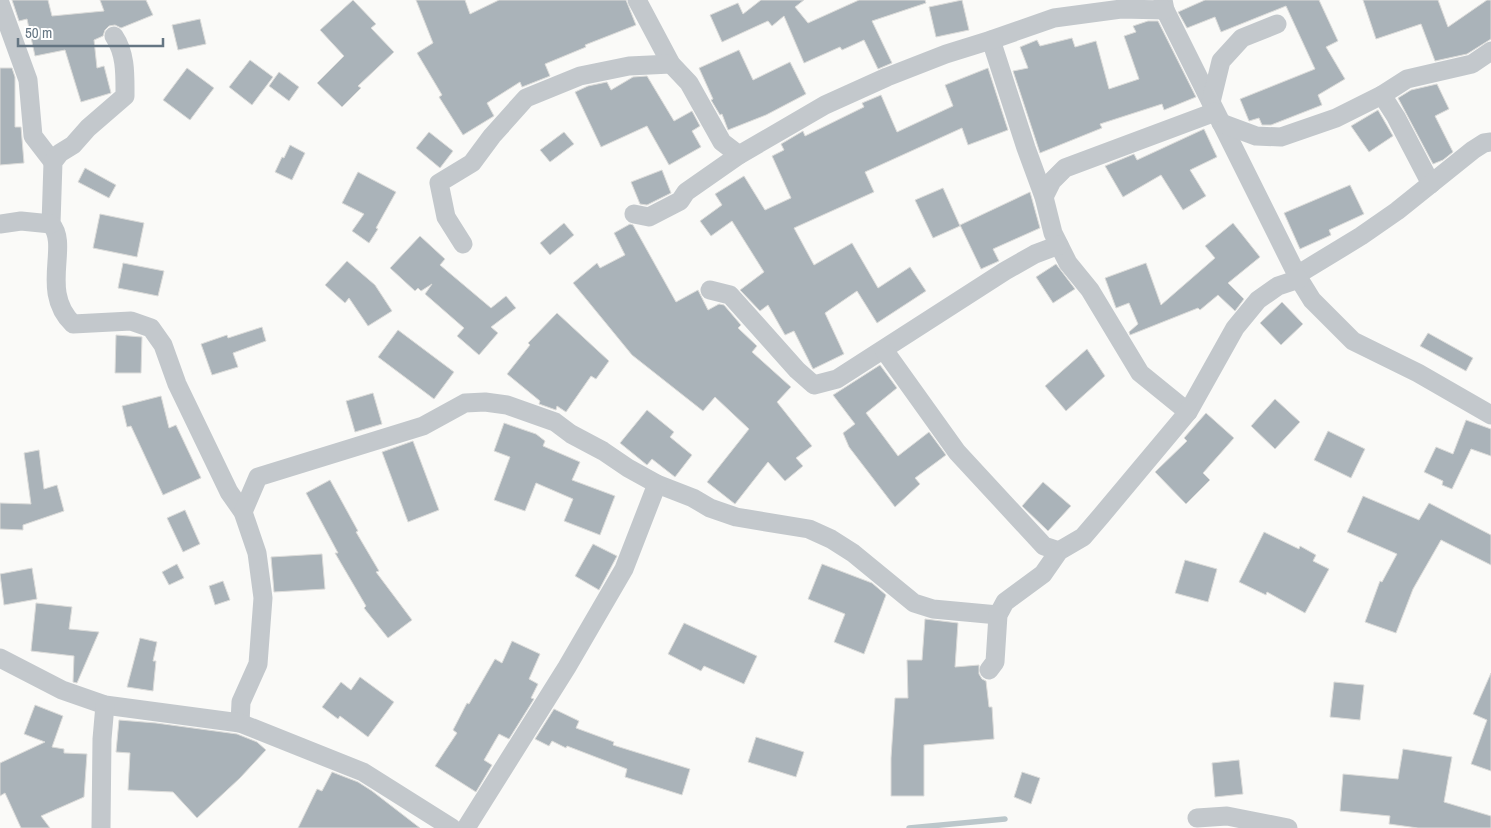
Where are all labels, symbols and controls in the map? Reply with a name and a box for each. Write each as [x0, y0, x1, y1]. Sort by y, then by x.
scale bar [18, 15, 162, 47]
text: 50 m [25, 22, 52, 43]

